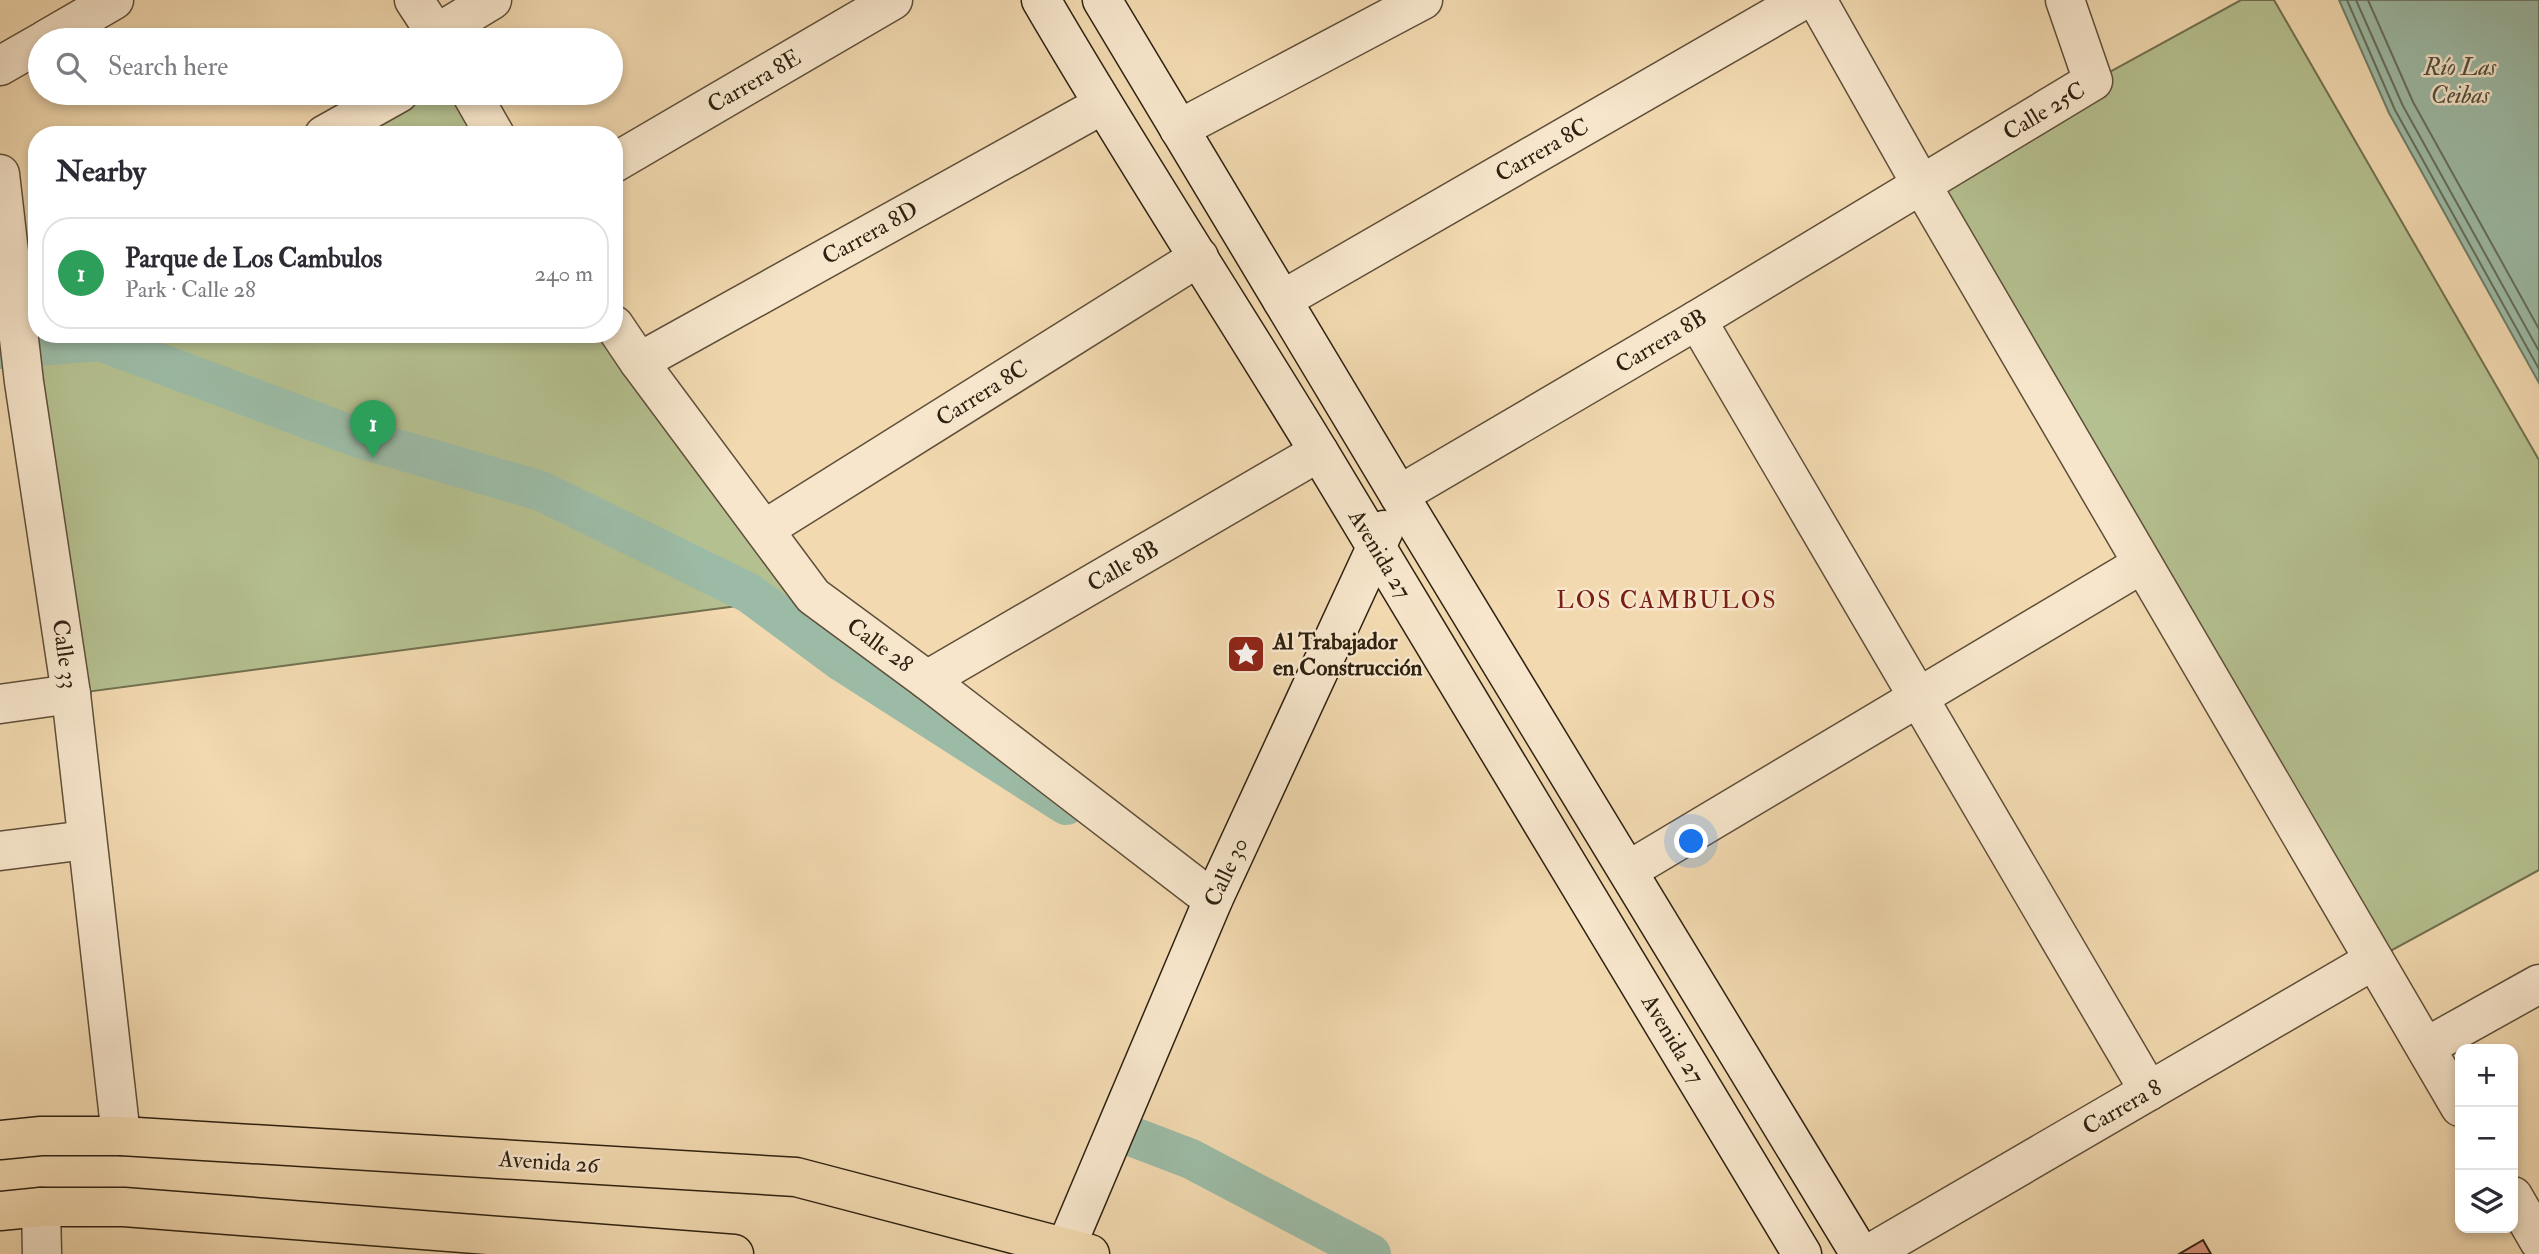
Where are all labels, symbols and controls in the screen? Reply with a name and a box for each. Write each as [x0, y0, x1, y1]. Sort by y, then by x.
search box [28, 28, 623, 105]
street label: Carrera 8E [702, 43, 806, 119]
icon: search [52, 48, 90, 86]
text: Search here [108, 51, 228, 83]
water label: Río Las Ceibas [2423, 52, 2497, 111]
street label: Calle 25C [1998, 75, 2090, 147]
street label: Carrera 8C [1490, 112, 1594, 188]
text: Nearby [56, 153, 146, 190]
street label: Carrera 8D [817, 195, 923, 271]
text: Parque de Los Cambulos [125, 243, 382, 275]
text: 1 [77, 259, 85, 288]
text: 240 m [534, 259, 593, 288]
text: Park · Calle 28 [125, 275, 256, 304]
street label: Carrera 8B [1610, 302, 1712, 380]
street label: Carrera 8C [930, 353, 1034, 433]
pin: 1 [350, 400, 396, 458]
street label: Avenida 27 [1342, 503, 1418, 604]
street label: Calle 8B [1082, 534, 1164, 598]
district label: LOS CAMBULOS [1556, 585, 1778, 616]
street label: Calle 28 [841, 611, 919, 679]
street label: Calle 33 [46, 617, 84, 691]
place label: Al Trabajador en Construcción [1272, 627, 1422, 682]
place icon: Al Trabajador en Construcción [1225, 633, 1267, 675]
your location [1674, 824, 1708, 858]
street label: Calle 30 [1197, 833, 1255, 911]
street label: Avenida 27 [1635, 988, 1711, 1089]
map controls [2455, 1044, 2518, 1233]
button: + [2455, 1044, 2518, 1107]
street label: Carrera 8 [2077, 1073, 2167, 1141]
button: − [2455, 1107, 2518, 1170]
street label: Avenida 26 [497, 1144, 601, 1180]
button: layers [2455, 1170, 2518, 1233]

